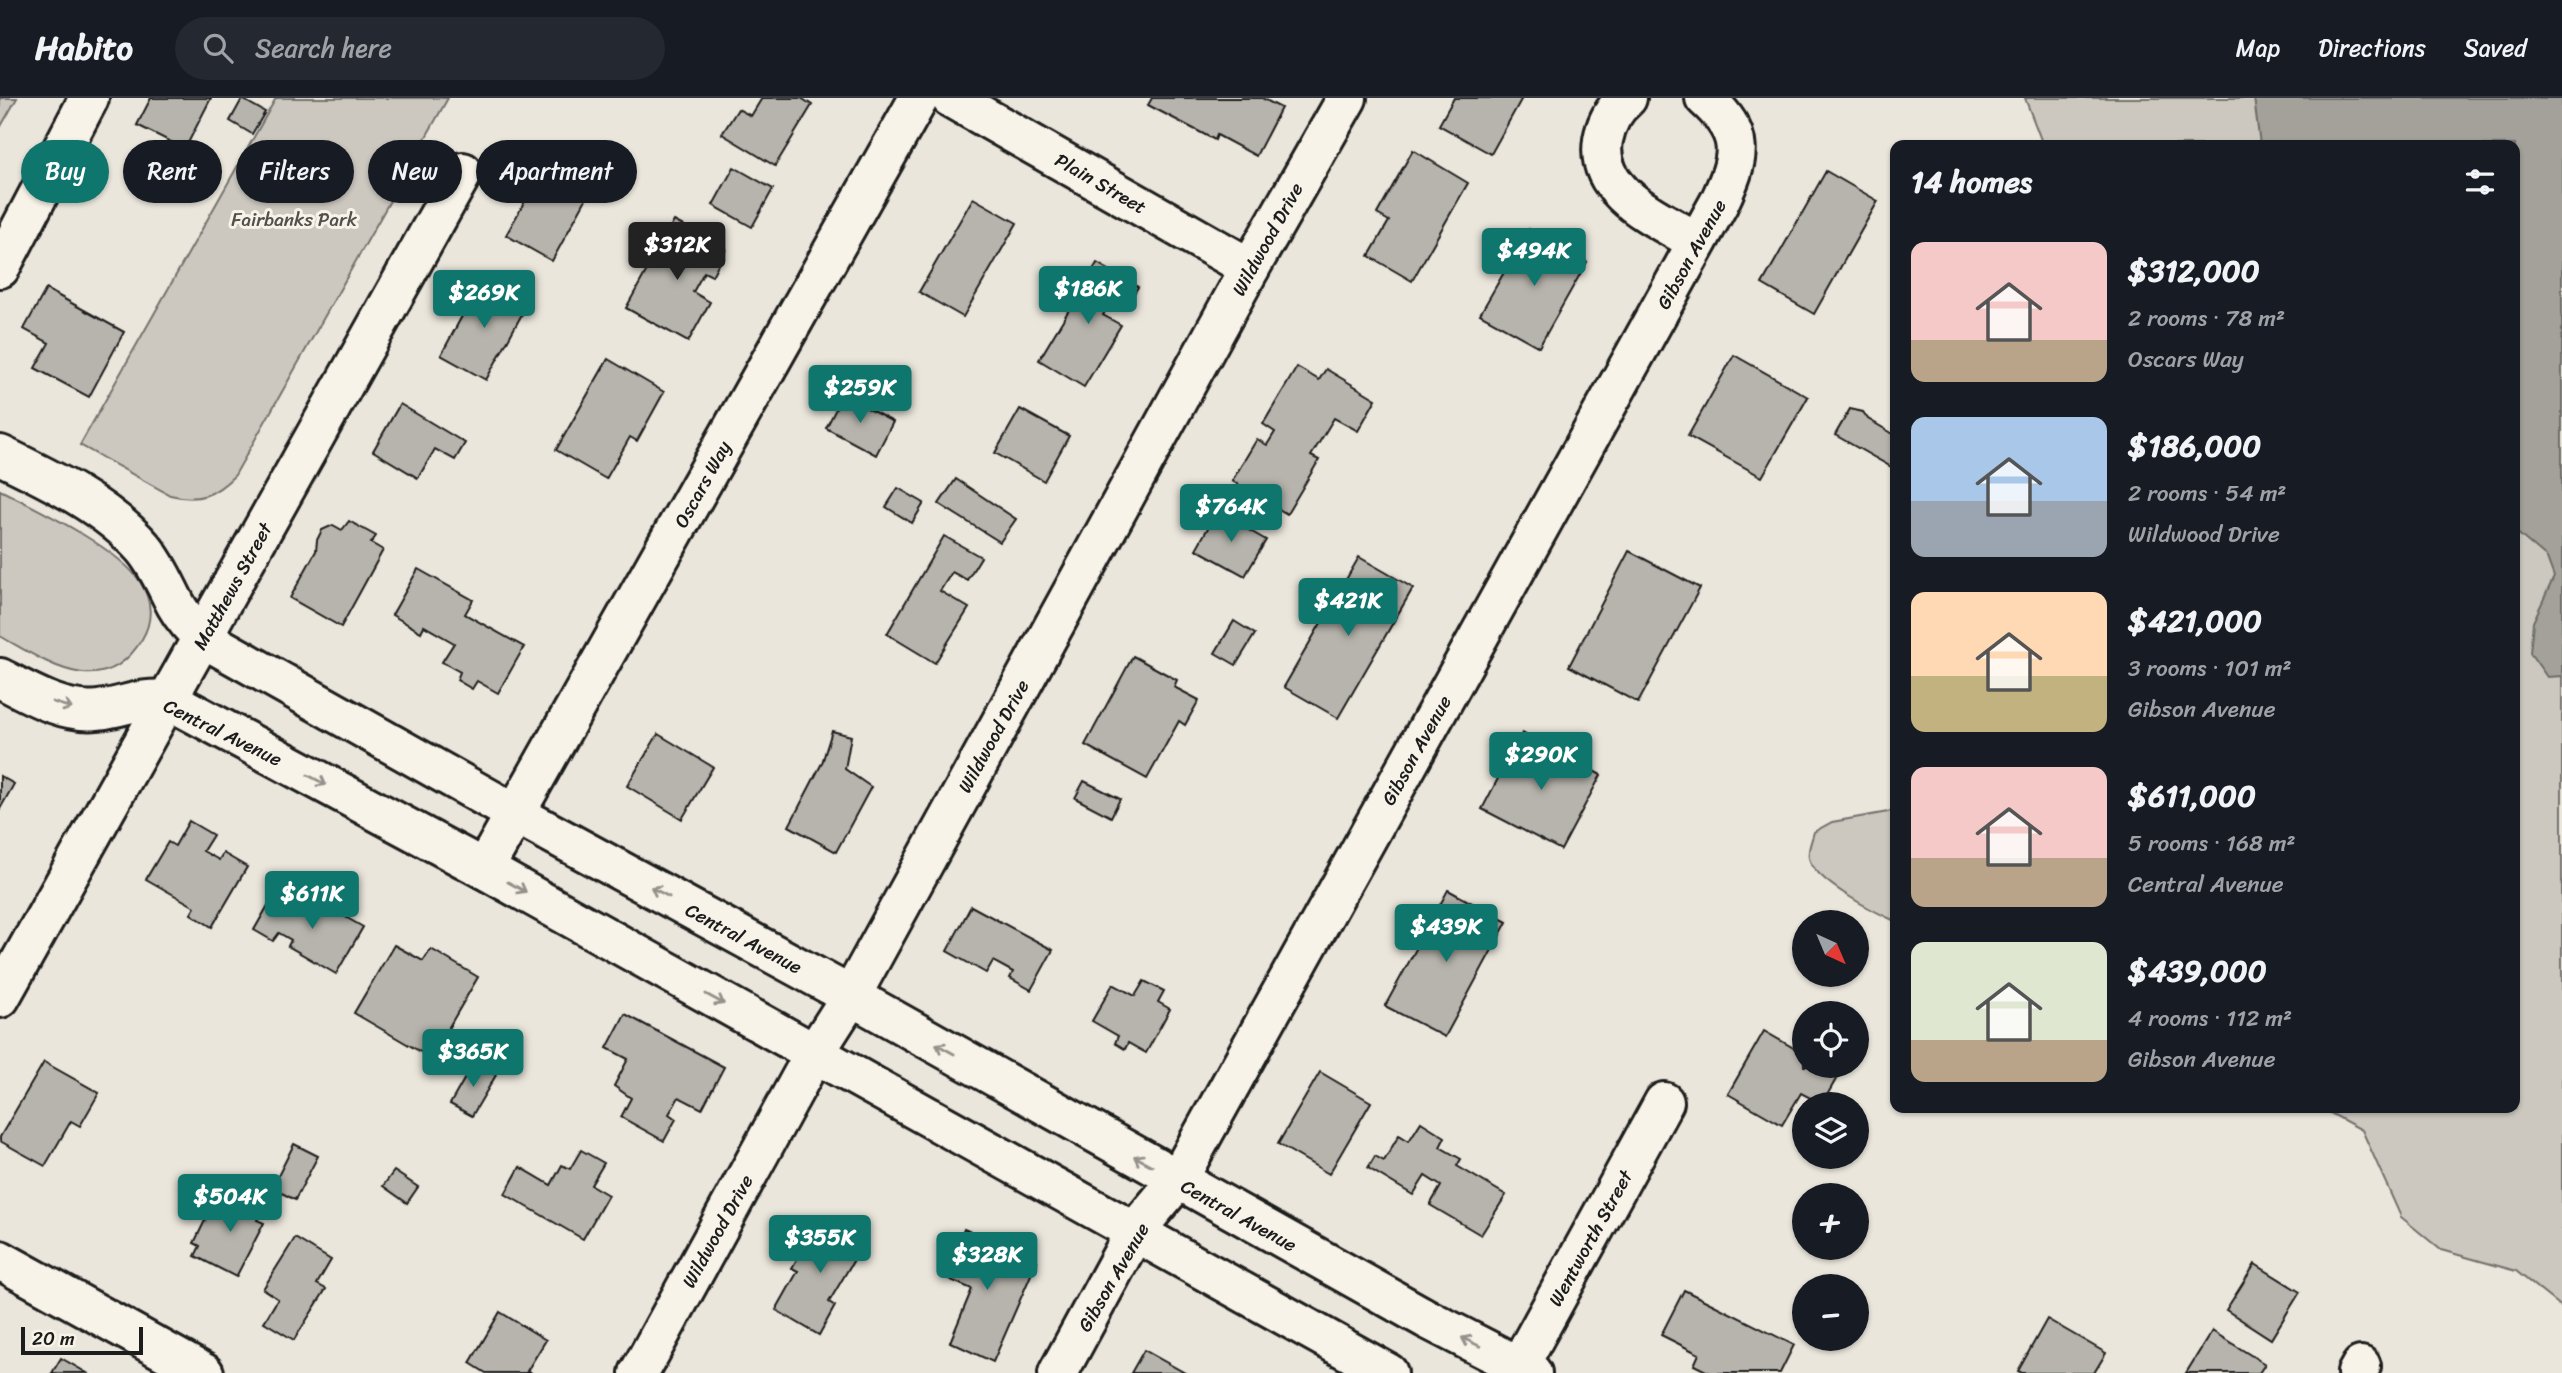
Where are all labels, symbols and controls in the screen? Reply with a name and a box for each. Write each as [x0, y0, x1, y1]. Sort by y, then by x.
search box [175, 17, 665, 80]
text: Habito [35, 19, 133, 77]
text: Search here [255, 25, 392, 71]
text: Map [2236, 27, 2280, 69]
text: Directions [2318, 27, 2426, 69]
text: Saved [2464, 27, 2527, 69]
icon: search [199, 29, 237, 67]
chip: Buy [21, 140, 109, 203]
chip: Rent [123, 140, 222, 203]
chip: Filters [236, 140, 354, 203]
chip: New [368, 140, 462, 203]
chip: Apartment [476, 140, 637, 203]
street label: Plain Street [1049, 144, 1153, 223]
text: 14 homes [1911, 155, 2032, 209]
icon: filters [2461, 163, 2499, 201]
street label: Wildwood Drive [1223, 176, 1312, 302]
street label: Gibson Avenue [1647, 193, 1736, 316]
park label: Fairbanks Park [231, 203, 358, 236]
pin: $312K [628, 222, 726, 282]
text: $312K [644, 224, 710, 265]
pin: $494K [1485, 228, 1583, 288]
text: $494K [1498, 230, 1570, 271]
text: $312,000 [2128, 244, 2260, 298]
pin: $186K [1039, 266, 1137, 326]
text: $186K [1055, 268, 1121, 309]
icon: home [1967, 270, 2051, 354]
pin: $269K [435, 271, 533, 330]
text: $269K [449, 272, 519, 313]
text: 2 rooms · 78 m² [2128, 298, 2285, 339]
text: Oscars Way [2128, 339, 2244, 380]
pin: $259K [811, 366, 909, 425]
text: $259K [825, 367, 895, 408]
text: $186,000 [2128, 419, 2261, 473]
street label: Oscars Way [665, 434, 740, 534]
icon: home [1967, 445, 2051, 529]
text: 2 rooms · 54 m² [2128, 473, 2286, 514]
pin: $764K [1182, 484, 1280, 544]
text: $764K [1196, 486, 1266, 527]
text: Wildwood Drive [2128, 514, 2280, 555]
street label: Matthews Street [184, 515, 282, 656]
pin: $421K [1299, 578, 1397, 638]
text: $421K [1315, 580, 1381, 621]
text: $421,000 [2128, 594, 2262, 648]
icon: home [1967, 620, 2051, 704]
text: 3 rooms · 101 m² [2128, 648, 2292, 689]
street label: Wildwood Drive [949, 673, 1038, 799]
street label: Central Avenue [158, 689, 288, 776]
street label: Gibson Avenue [1372, 689, 1461, 812]
text: Gibson Avenue [2128, 689, 2275, 730]
one-way arrow [51, 700, 73, 712]
pin: $290K [1492, 732, 1590, 792]
text: $290K [1505, 734, 1577, 775]
text: $611,000 [2128, 769, 2256, 823]
one-way arrow [306, 773, 326, 787]
icon: home [1967, 795, 2051, 879]
text: 5 rooms · 168 m² [2128, 823, 2296, 864]
text: Central Avenue [2128, 864, 2284, 905]
pin: $611K [263, 872, 361, 931]
text: $611K [281, 873, 343, 914]
one-way arrow [506, 881, 527, 894]
one-way arrow [650, 885, 670, 899]
street label: Central Avenue [679, 894, 808, 983]
pin: $439K [1397, 904, 1495, 964]
text: $439K [1411, 906, 1481, 947]
north arrow [1792, 910, 1869, 987]
map controls [1792, 910, 1869, 1351]
text: $439,000 [2128, 944, 2267, 998]
icon: home [1967, 970, 2051, 1054]
one-way arrow [705, 992, 725, 1006]
text: 4 rooms · 112 m² [2128, 998, 2292, 1039]
button: locate [1792, 1001, 1869, 1078]
pin: $365K [424, 1030, 522, 1089]
text: $365K [438, 1031, 508, 1072]
text: Gibson Avenue [2128, 1039, 2275, 1080]
one-way arrow [935, 1042, 956, 1055]
button: layers [1792, 1092, 1869, 1169]
one-way arrow [1133, 1154, 1154, 1167]
street label: Wentworth Street [1539, 1163, 1642, 1313]
street label: Wildwood Drive [673, 1168, 762, 1294]
street label: Central Avenue [1175, 1170, 1303, 1261]
pin: $504K [181, 1174, 279, 1234]
text: $504K [194, 1176, 266, 1217]
button: + [1792, 1183, 1869, 1260]
pin: $355K [771, 1216, 869, 1275]
street label: Gibson Avenue [1069, 1216, 1158, 1338]
text: $355K [785, 1217, 855, 1258]
pin: $328K [938, 1232, 1036, 1292]
text: $328K [952, 1234, 1022, 1275]
button: − [1792, 1274, 1869, 1351]
text: 20 m [32, 1322, 75, 1355]
scale bar [21, 1324, 144, 1356]
one-way arrow [1461, 1335, 1482, 1349]

